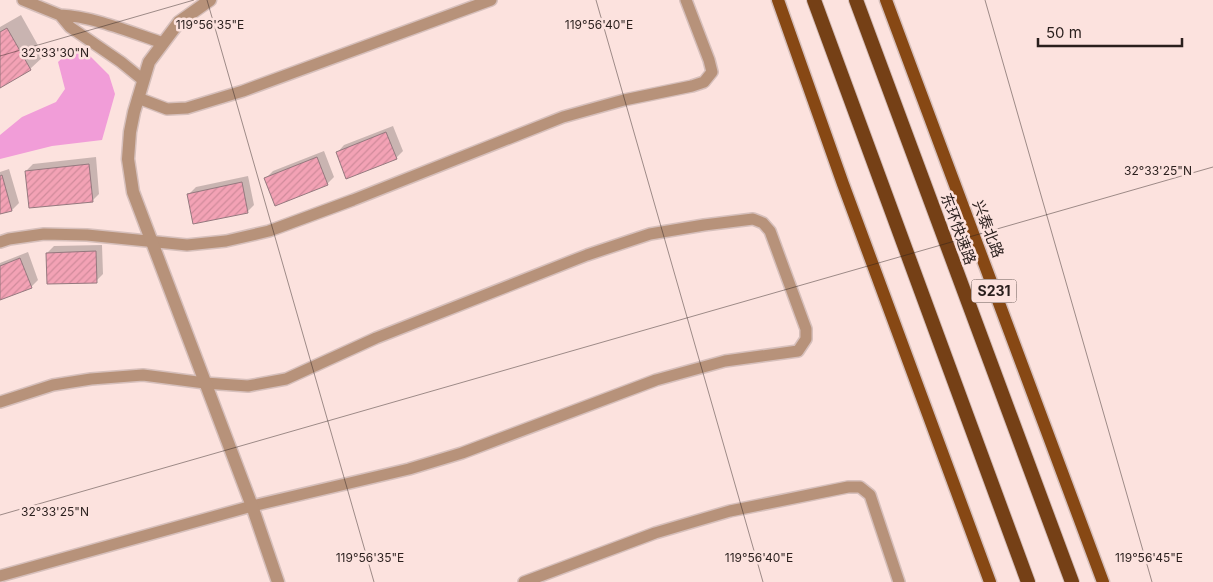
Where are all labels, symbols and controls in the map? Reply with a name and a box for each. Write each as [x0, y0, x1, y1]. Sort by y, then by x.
scale bar [1038, 15, 1182, 47]
text: 119°56'35"E [176, 17, 244, 32]
text: 119°56'40"E [565, 17, 633, 32]
text: 50 m [1046, 23, 1082, 42]
text: 32°33'30"N [21, 45, 89, 60]
text: 32°33'25"N [1124, 163, 1192, 178]
street label: 东环快速路 [937, 190, 980, 267]
street label: 兴泰北路 [969, 197, 1008, 260]
road number: S231 [972, 280, 1016, 302]
text: 32°33'25"N [21, 504, 89, 519]
text: 119°56'35"E [336, 550, 404, 565]
text: 119°56'40"E [725, 550, 793, 565]
text: 119°56'45"E [1115, 550, 1183, 565]

